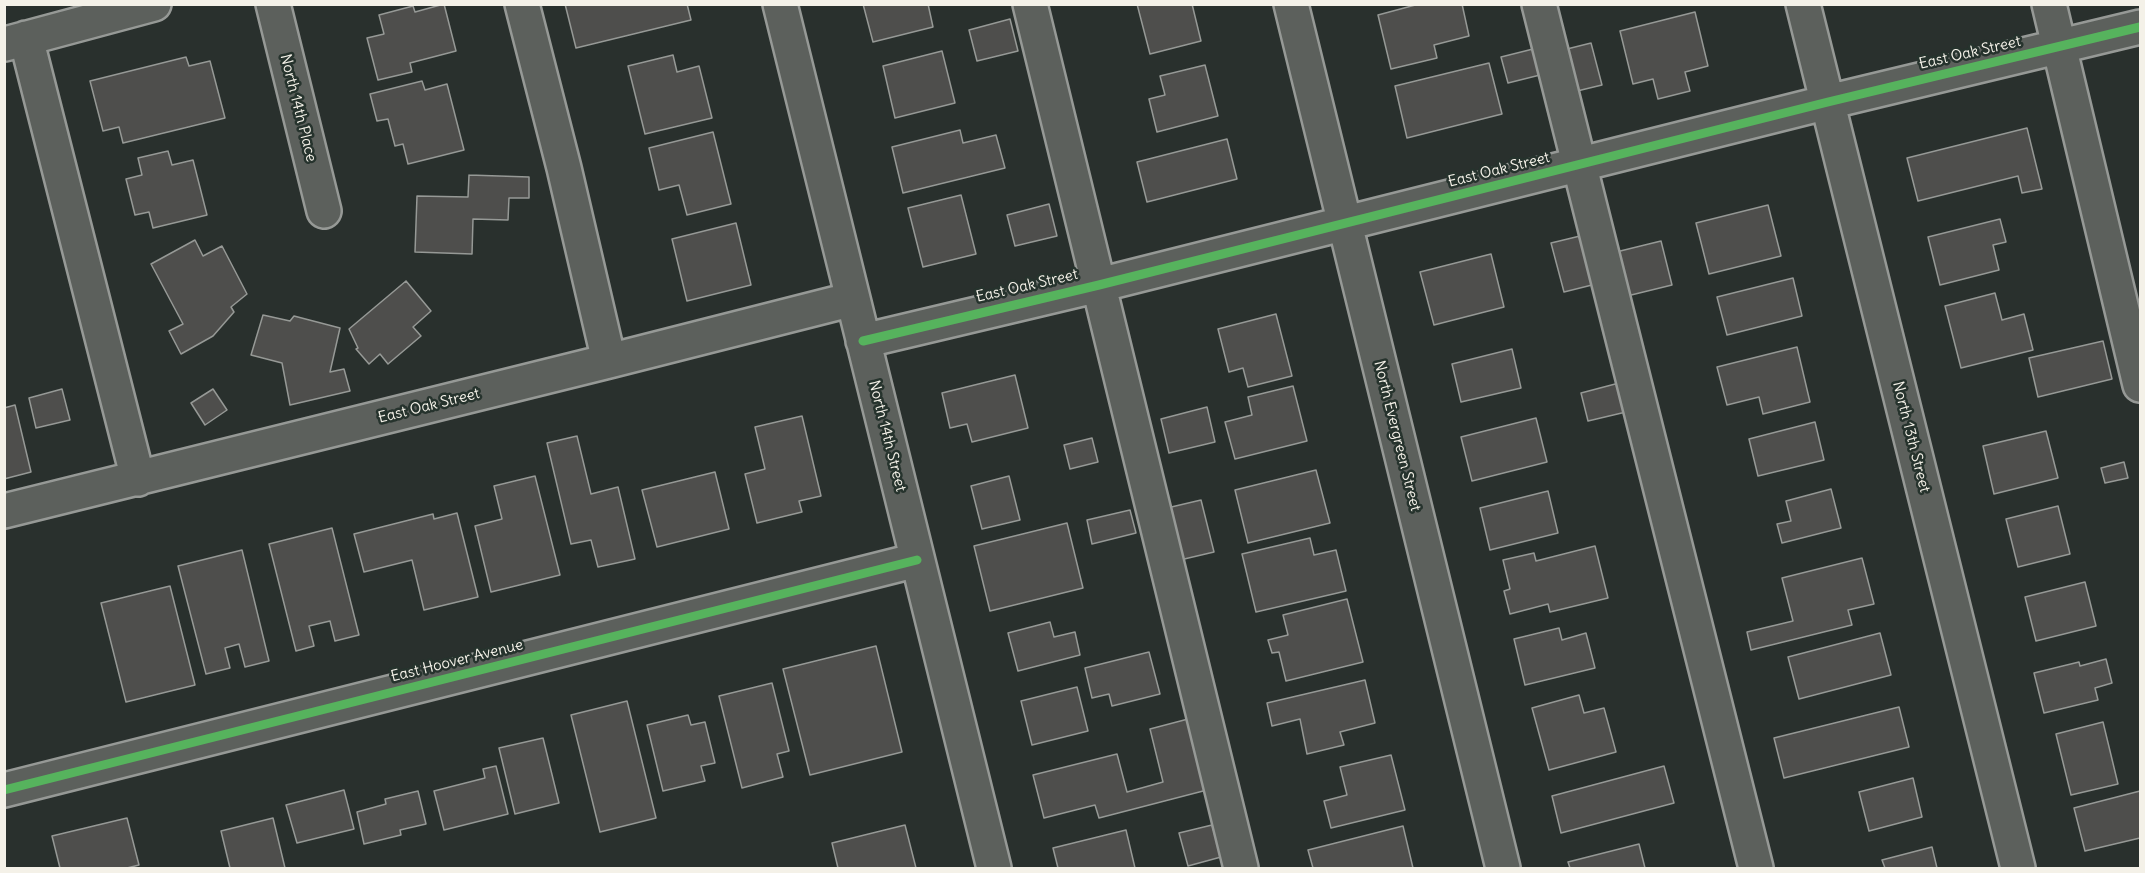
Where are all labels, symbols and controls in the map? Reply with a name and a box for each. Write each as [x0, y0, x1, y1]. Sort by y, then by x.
street label: East Oak Street [1917, 33, 2023, 73]
street label: North 14th Place [276, 52, 320, 164]
street label: East Oak Street [1446, 149, 1552, 191]
street label: East Oak Street [974, 266, 1080, 306]
street label: North Evergreen Street [1370, 359, 1424, 513]
street label: North 14th Street [864, 379, 910, 493]
street label: North 13th Street [1888, 380, 1934, 494]
street label: East Oak Street [376, 385, 482, 427]
street label: East Hoover Avenue [389, 636, 525, 686]

